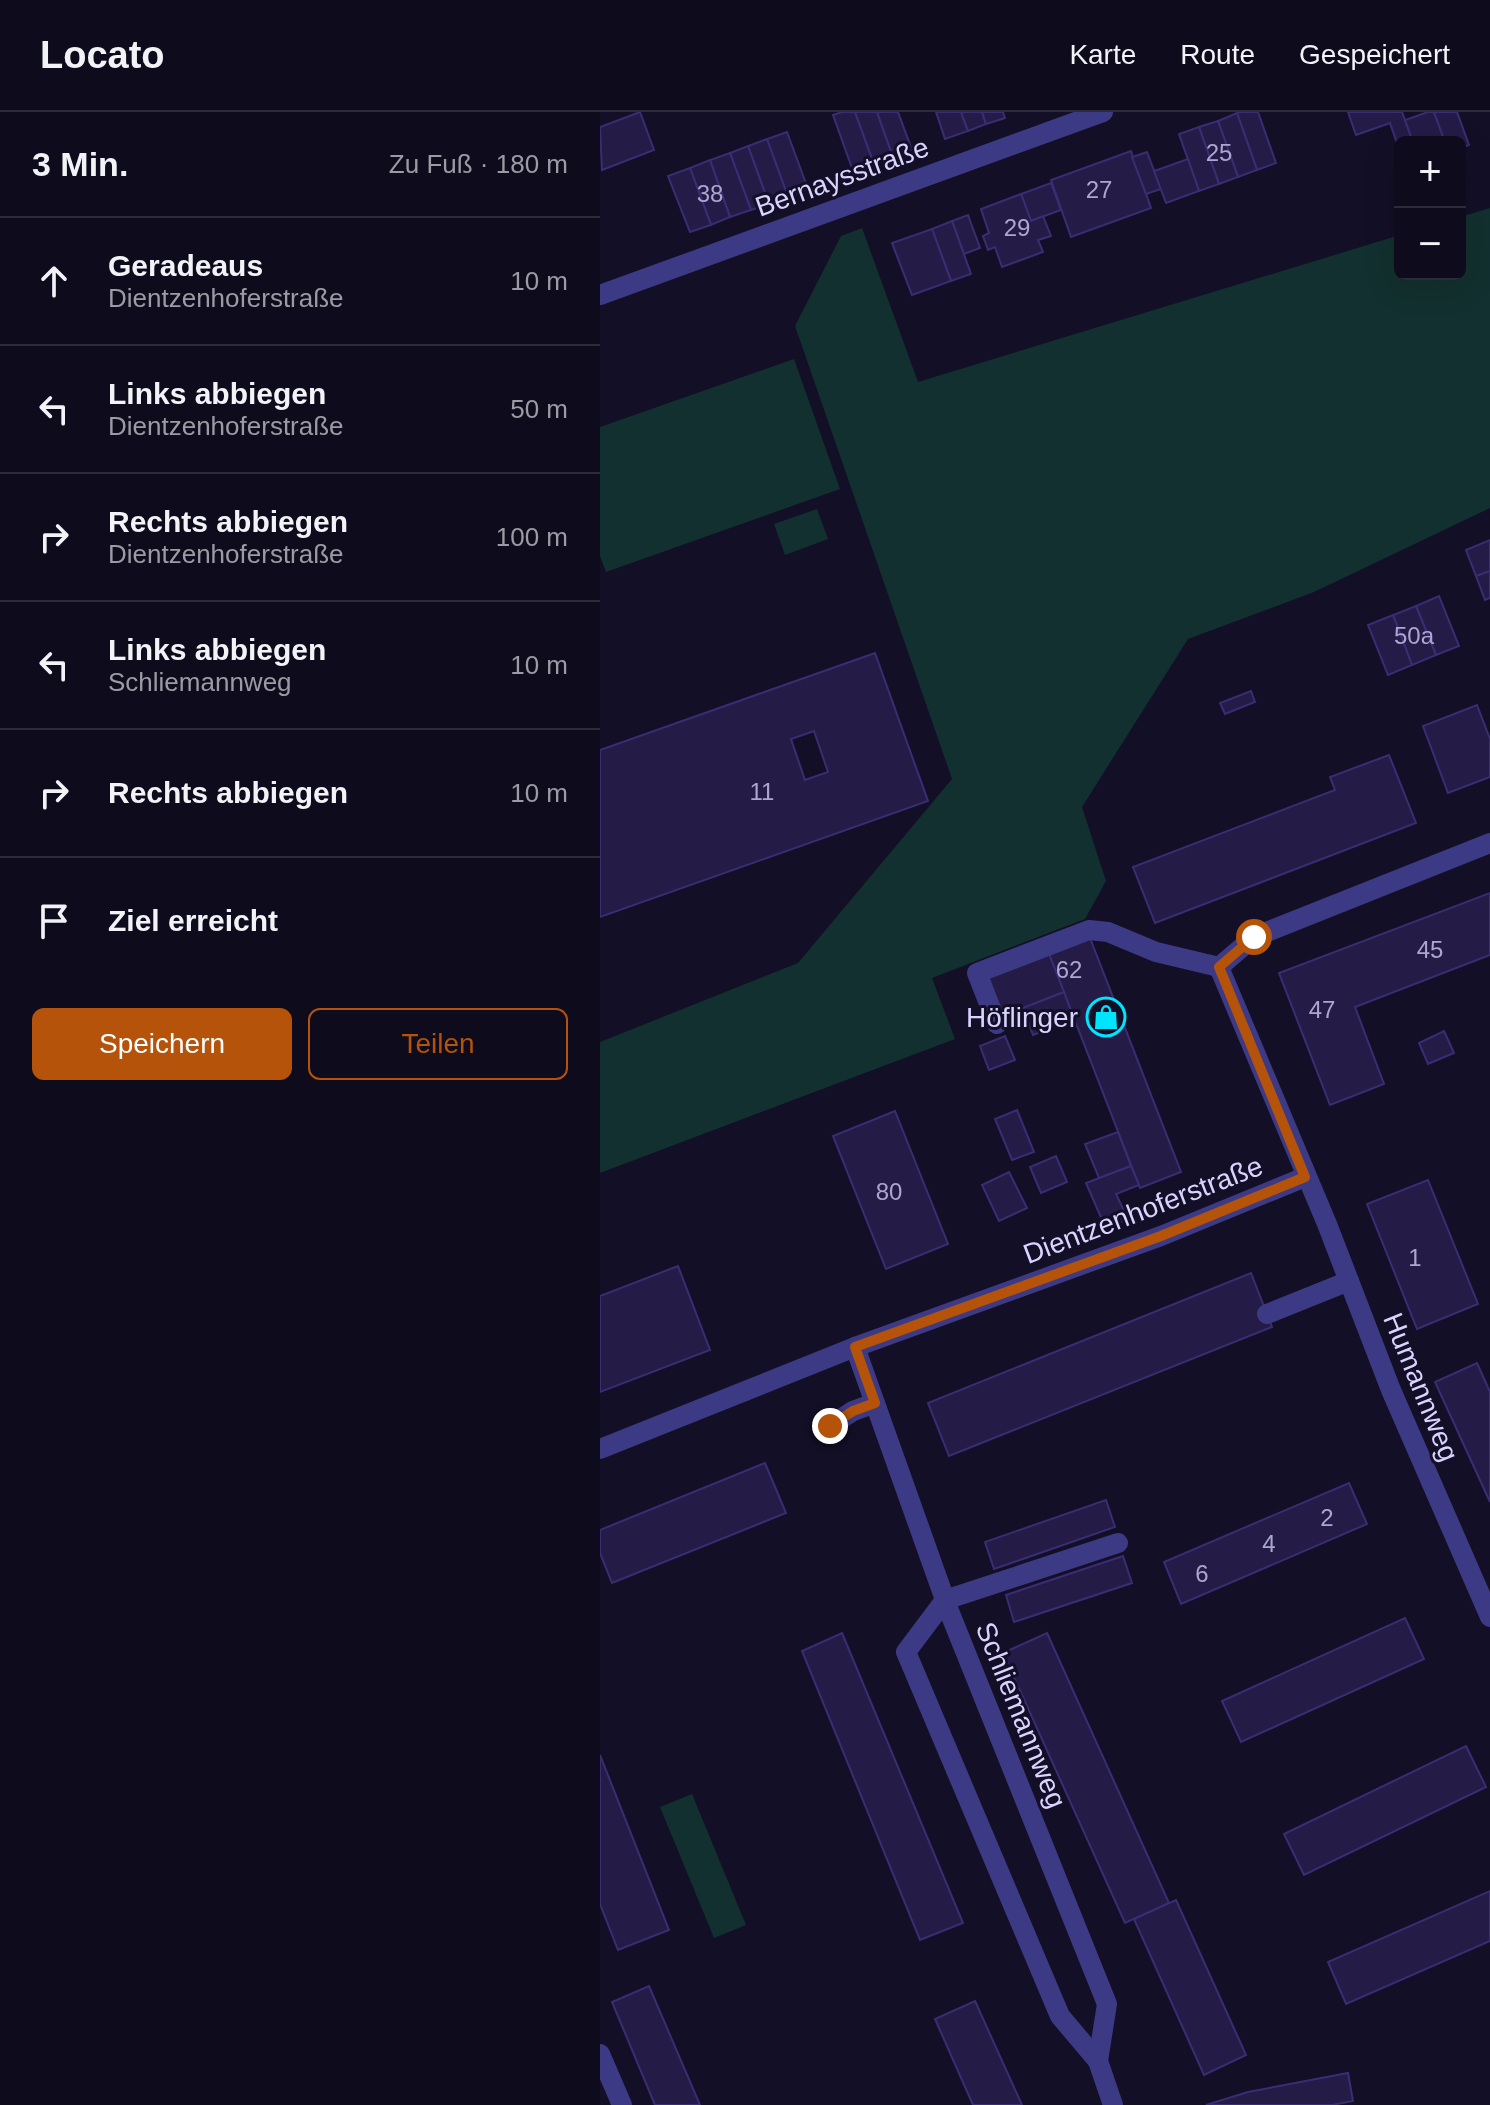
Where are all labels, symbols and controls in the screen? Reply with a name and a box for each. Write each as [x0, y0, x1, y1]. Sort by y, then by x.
text: Locato [40, 34, 165, 76]
text: Karte [1069, 39, 1136, 70]
text: Route [1180, 39, 1255, 70]
text: Gespeichert [1299, 39, 1450, 70]
street label: Bernaysstraße [751, 131, 933, 223]
map controls [1394, 136, 1466, 280]
button: + [1394, 136, 1466, 208]
house number: 25 [1206, 139, 1232, 166]
text: 3 Min. [32, 145, 128, 183]
text: Zu Fuß · 180 m [389, 149, 568, 179]
house number: 27 [1086, 176, 1112, 203]
house number: 38 [697, 180, 723, 207]
button: − [1394, 208, 1466, 280]
house number: 29 [1004, 214, 1030, 241]
text: Geradeaus [108, 249, 263, 282]
icon: ahead [32, 259, 76, 303]
text: 10 m [510, 266, 568, 296]
text: Dientzenhoferstraße [108, 283, 344, 313]
text: Links abbiegen [108, 377, 326, 410]
icon: left [32, 387, 76, 431]
text: 50 m [510, 394, 568, 424]
text: Dientzenhoferstraße [108, 411, 344, 441]
text: Rechts abbiegen [108, 505, 348, 538]
icon: right [32, 515, 76, 559]
text: 100 m [496, 522, 568, 552]
text: Dientzenhoferstraße [108, 539, 344, 569]
house number: 50a [1394, 622, 1435, 649]
text: Links abbiegen [108, 633, 326, 666]
icon: left [32, 643, 76, 687]
text: 10 m [510, 650, 568, 680]
text: Schliemannweg [108, 667, 292, 697]
icon: right [32, 771, 76, 815]
text: Rechts abbiegen [108, 776, 348, 809]
text: 10 m [510, 778, 568, 808]
house number: 11 [750, 778, 774, 805]
icon: arrive [32, 899, 76, 943]
text: Ziel erreicht [108, 904, 278, 937]
route start [1236, 919, 1272, 955]
house number: 45 [1417, 936, 1443, 963]
house number: 62 [1056, 956, 1082, 983]
shop icon: Höflinger [1085, 996, 1127, 1038]
house number: 47 [1309, 996, 1335, 1023]
place label: Höflinger [966, 1002, 1078, 1033]
button: Speichern [32, 1008, 292, 1080]
button: Teilen [308, 1008, 568, 1080]
street label: Dientzenhoferstraße [1019, 1150, 1267, 1270]
house number: 80 [876, 1178, 902, 1205]
house number: 1 [1408, 1244, 1422, 1271]
street label: Humannweg [1377, 1308, 1465, 1466]
route end [812, 1408, 848, 1444]
house number: 2 [1320, 1504, 1334, 1531]
house number: 4 [1262, 1530, 1276, 1557]
house number: 6 [1195, 1560, 1209, 1587]
street label: Schliemannweg [970, 1618, 1072, 1812]

